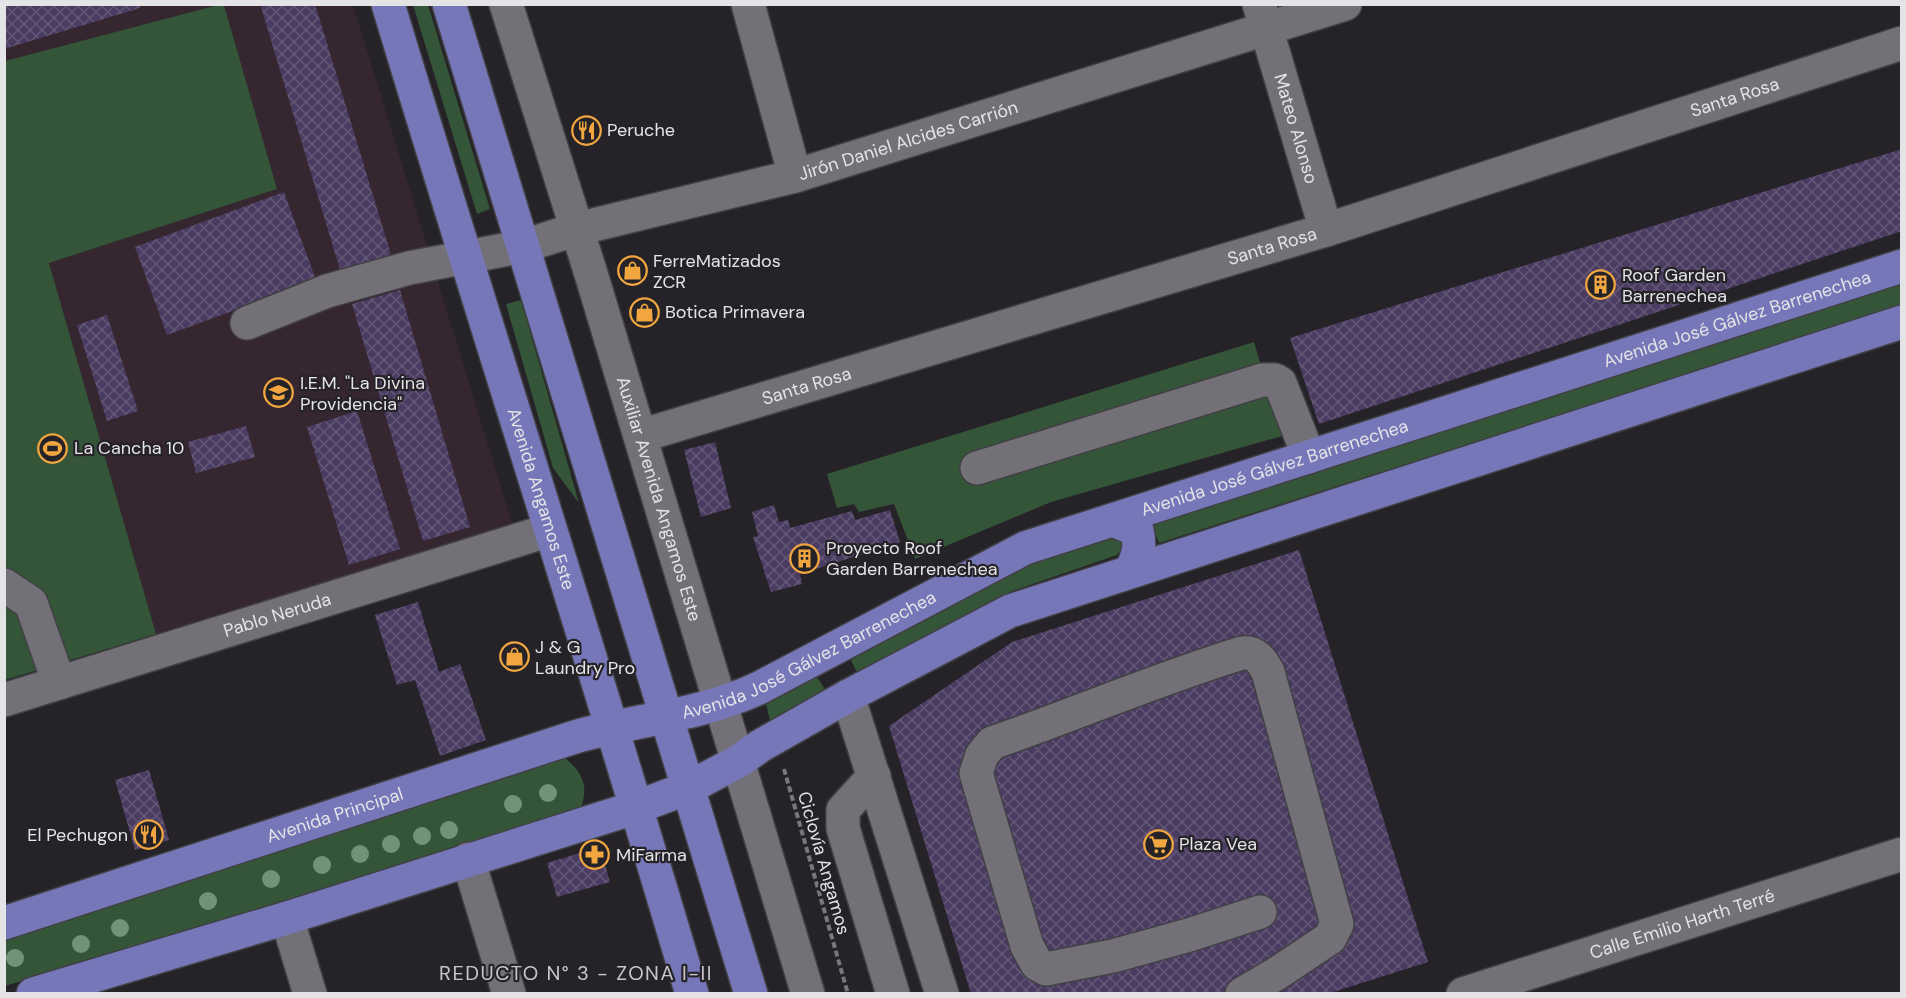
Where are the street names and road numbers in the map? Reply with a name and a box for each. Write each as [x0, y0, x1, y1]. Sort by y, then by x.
street label: Mateo Alonso [1268, 71, 1324, 187]
street label: Santa Rosa [1687, 72, 1782, 123]
street label: Jirón Daniel Alcides Carrión [795, 95, 1021, 186]
street label: Santa Rosa [1225, 221, 1320, 271]
street label: Avenida José Gálvez Barrenechea [1600, 265, 1874, 373]
street label: Santa Rosa [759, 361, 854, 411]
street label: Auxiliar Avenida Angamos Este [611, 374, 707, 624]
street label: Avenida Angamos Este [501, 405, 581, 593]
street label: Avenida José Gálvez Barrenechea [1138, 414, 1411, 522]
street label: Avenida José Gálvez Barrenechea [679, 585, 940, 725]
street label: Pablo Neruda [220, 587, 334, 643]
street label: Avenida Principal [263, 782, 406, 849]
street label: Ciclovía Angamos [792, 789, 856, 937]
street label: Calle Emilio Harth Terré [1587, 883, 1778, 965]

